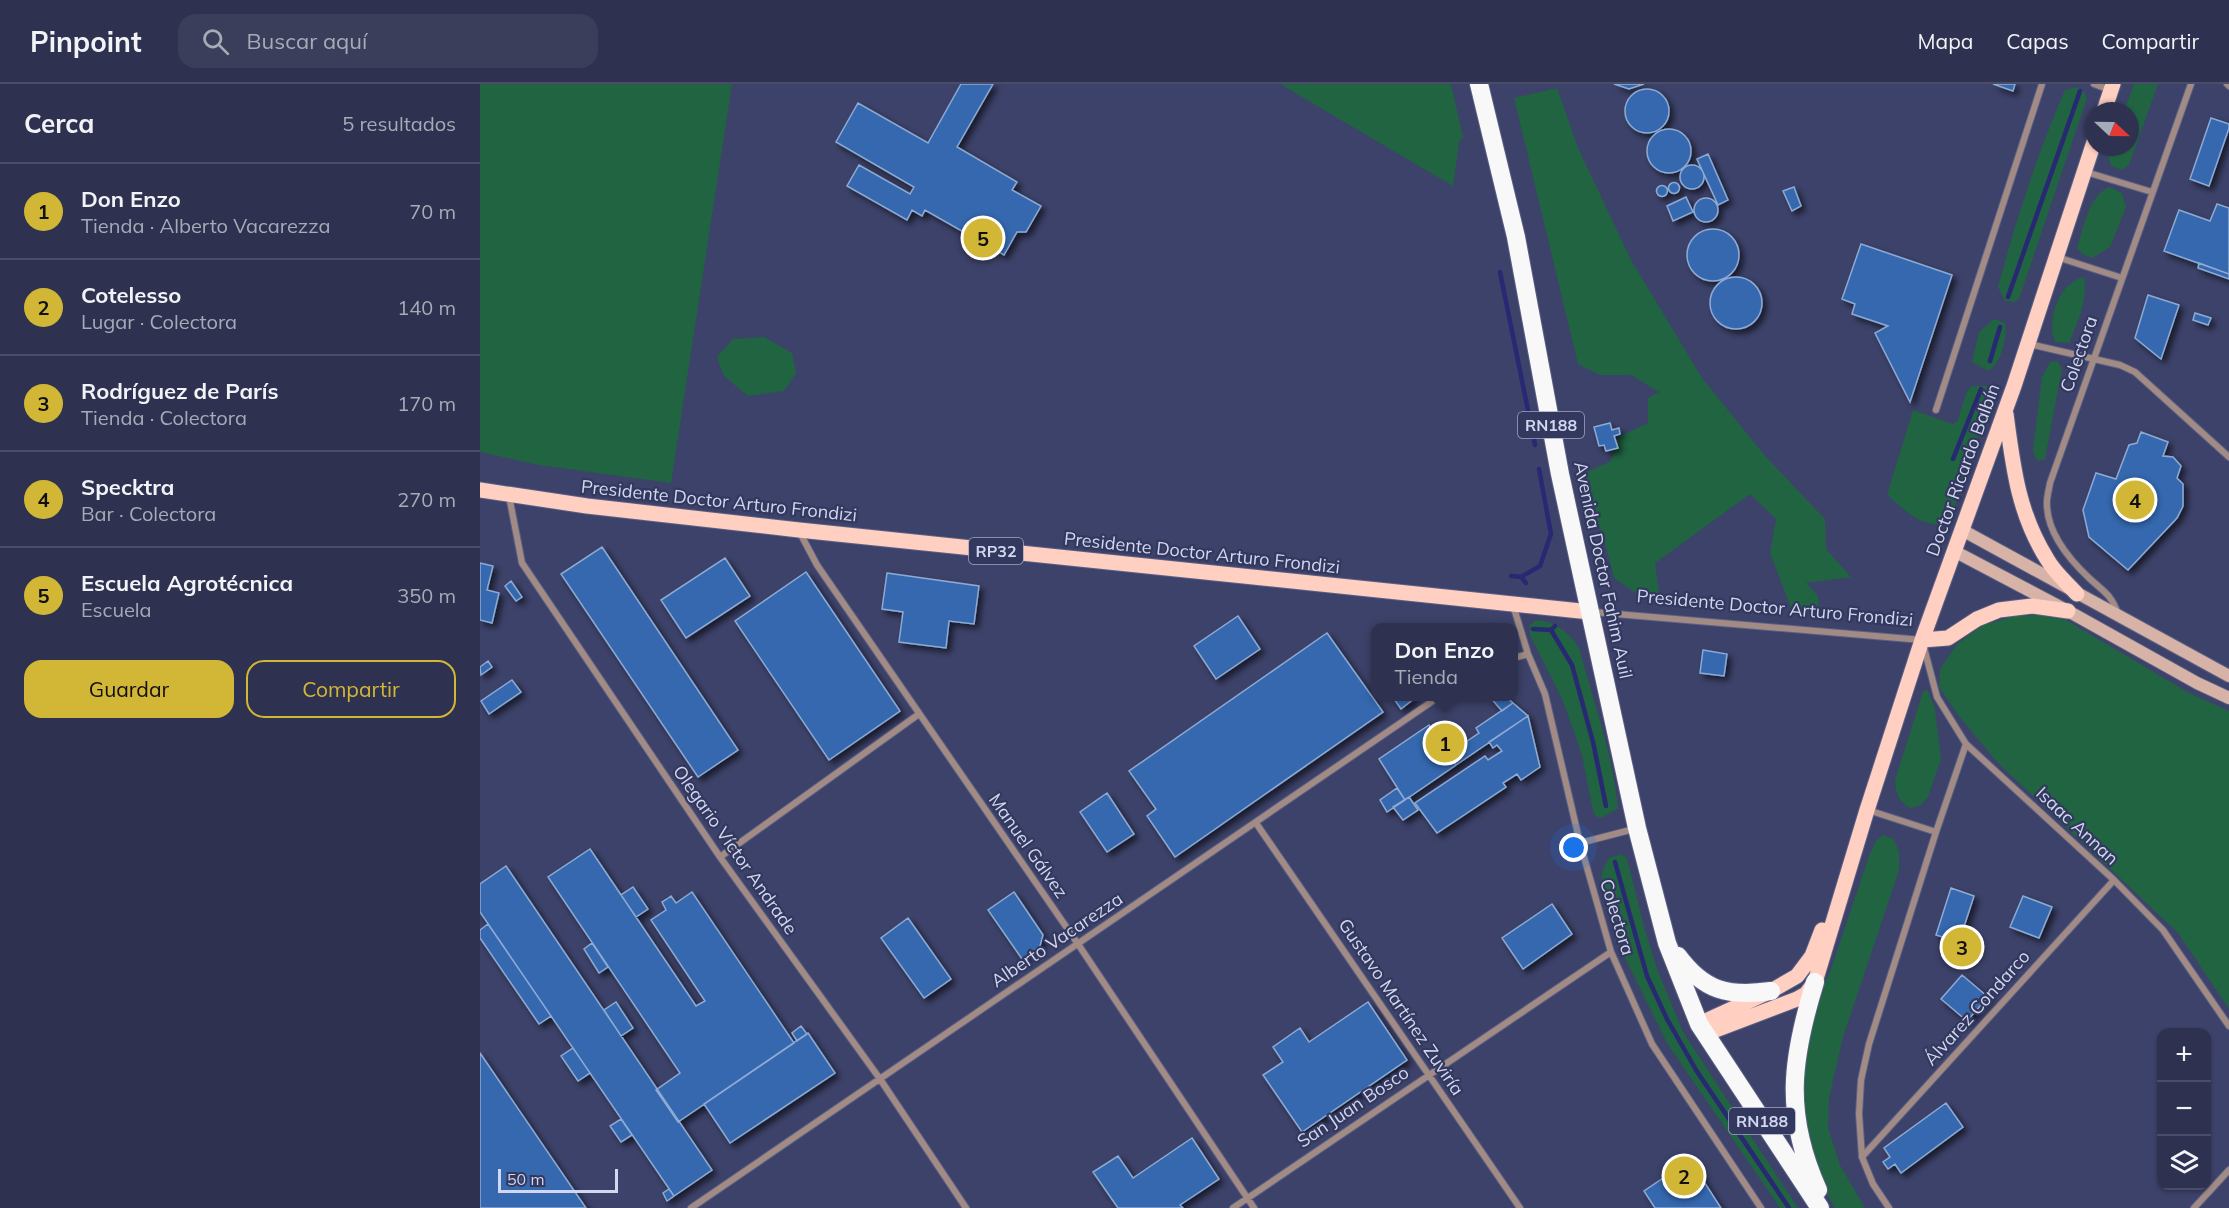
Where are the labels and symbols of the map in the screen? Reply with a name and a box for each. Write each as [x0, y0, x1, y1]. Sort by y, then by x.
north arrow [2085, 102, 2139, 156]
pin: 5 [964, 216, 1002, 260]
street label: Colectora [2055, 313, 2102, 395]
street label: Doctor Ricardo Balbín [1921, 380, 2004, 559]
road number: RN188 [1518, 412, 1584, 438]
street label: Avenida Doctor Fahim Auil [1569, 459, 1638, 681]
street label: Presidente Doctor Arturo Frondizi [580, 475, 858, 526]
pin: 4 [2116, 478, 2154, 522]
street label: Presidente Doctor Arturo Frondizi [1063, 527, 1341, 578]
road number: RP32 [969, 538, 1023, 564]
street label: Presidente Doctor Arturo Frondizi [1636, 584, 1914, 631]
pin: 1 [1426, 720, 1464, 766]
street label: Olegario Víctor Andrade [668, 761, 803, 939]
street label: Isaac Annan [2031, 782, 2123, 870]
street label: Manuel Gálvez [984, 789, 1073, 903]
your location [1559, 833, 1588, 862]
street label: Colectora [1595, 876, 1640, 958]
street label: Alberto Vacarezza [987, 887, 1127, 992]
street label: Gustavo Martínez Zuviría [1334, 914, 1469, 1100]
pin: 3 [1942, 924, 1982, 970]
street label: Álvarez Condarco [1919, 945, 2035, 1070]
street label: San Juan Bosco [1292, 1061, 1413, 1152]
road number: RN188 [1729, 1108, 1795, 1134]
pin: 2 [1664, 1154, 1704, 1198]
scale bar [498, 1166, 618, 1194]

